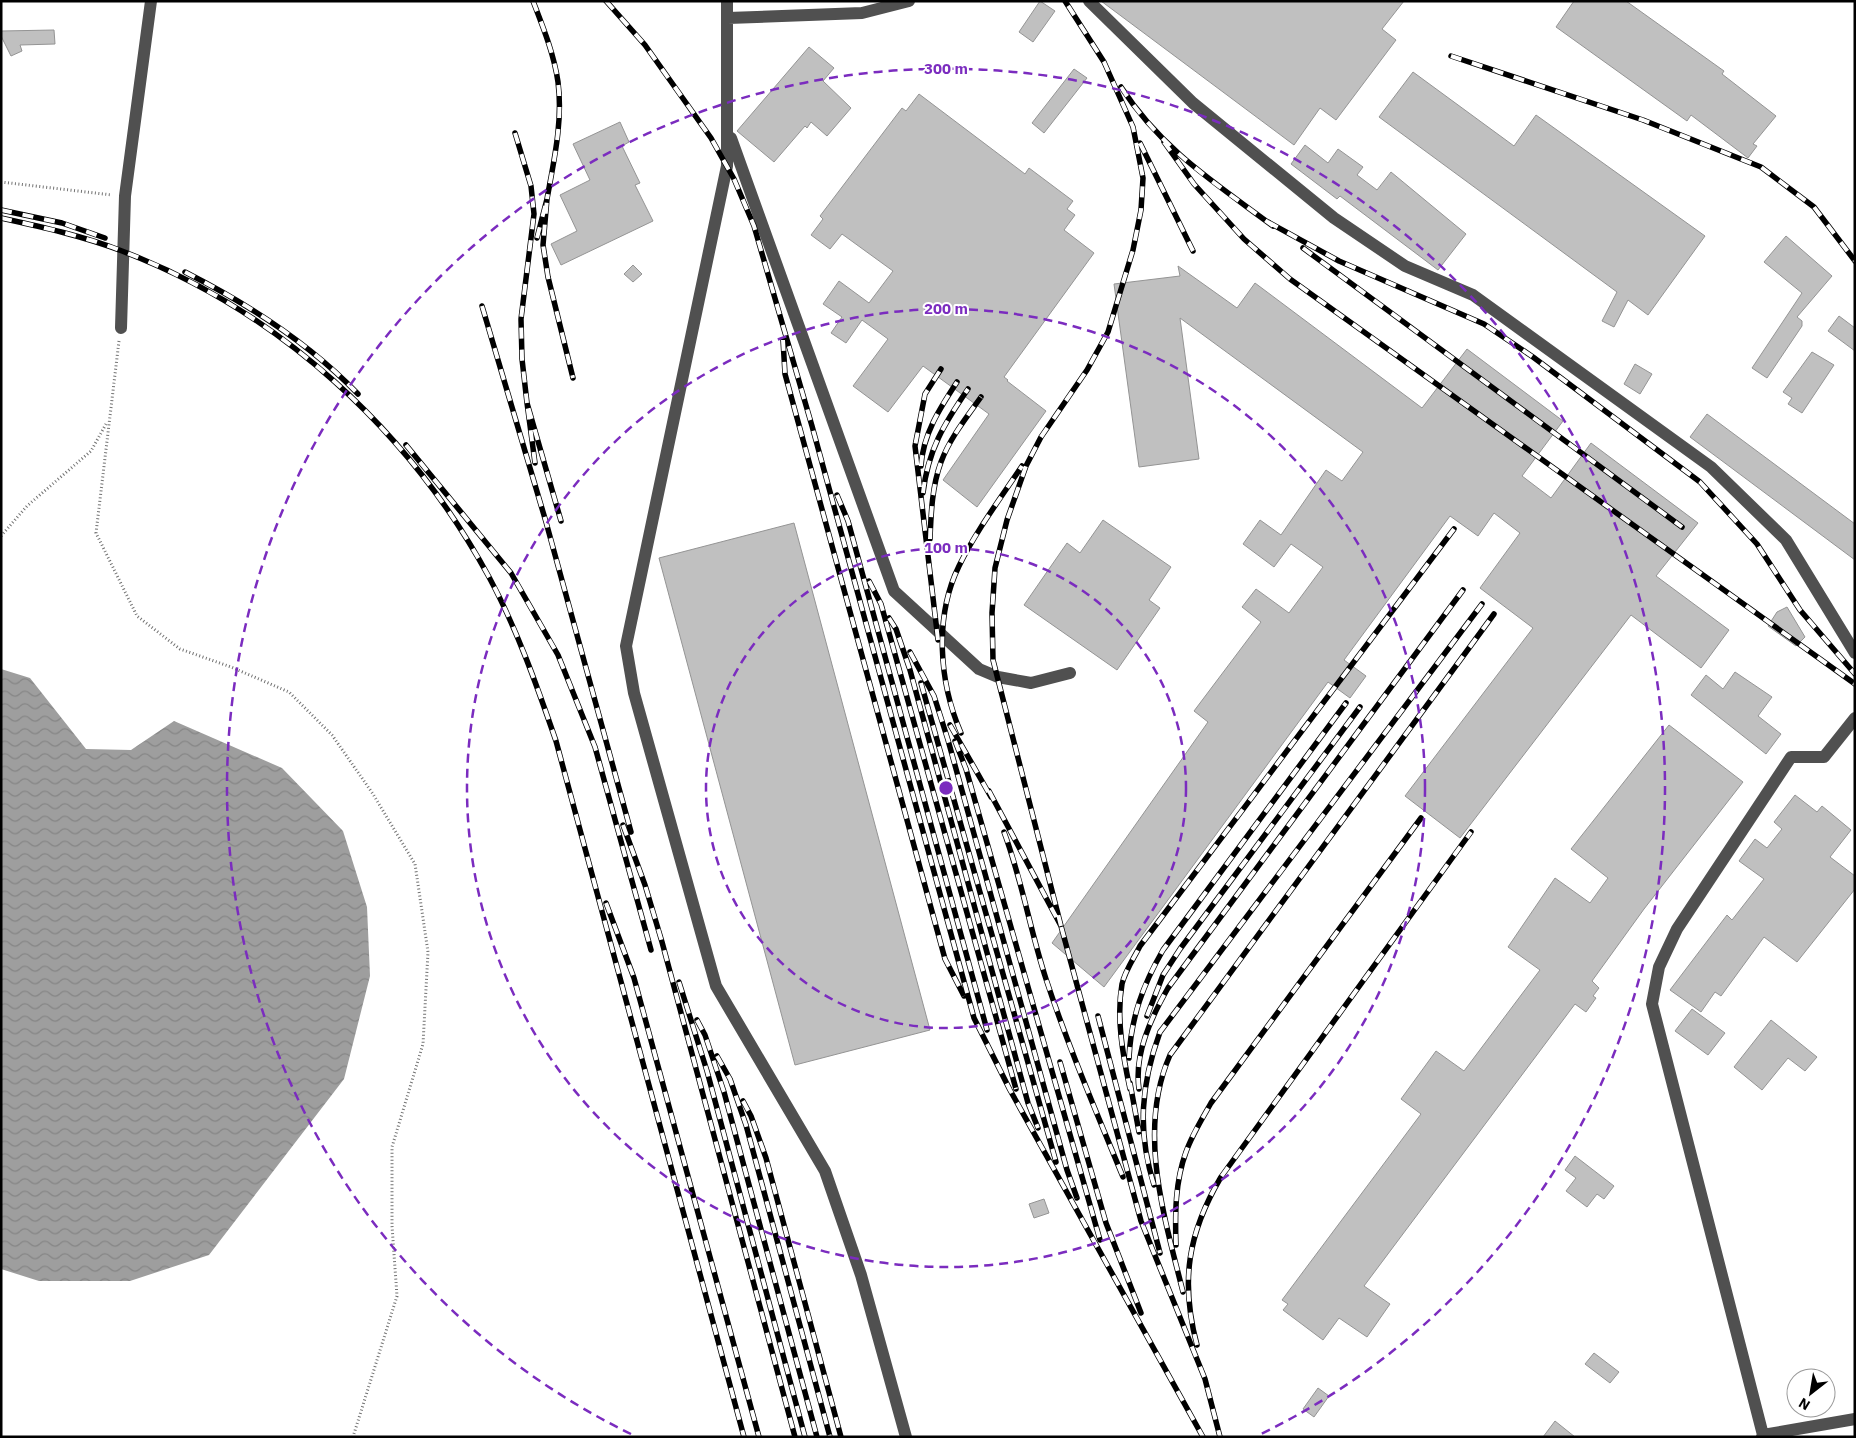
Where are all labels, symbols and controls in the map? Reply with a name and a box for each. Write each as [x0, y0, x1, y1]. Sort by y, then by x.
text: 300 m [924, 59, 968, 78]
text: 200 m [924, 299, 968, 318]
text: 100 m [924, 538, 968, 557]
centre of rings [937, 779, 955, 797]
north arrow [1786, 1368, 1836, 1418]
text: N [1795, 1394, 1813, 1414]

